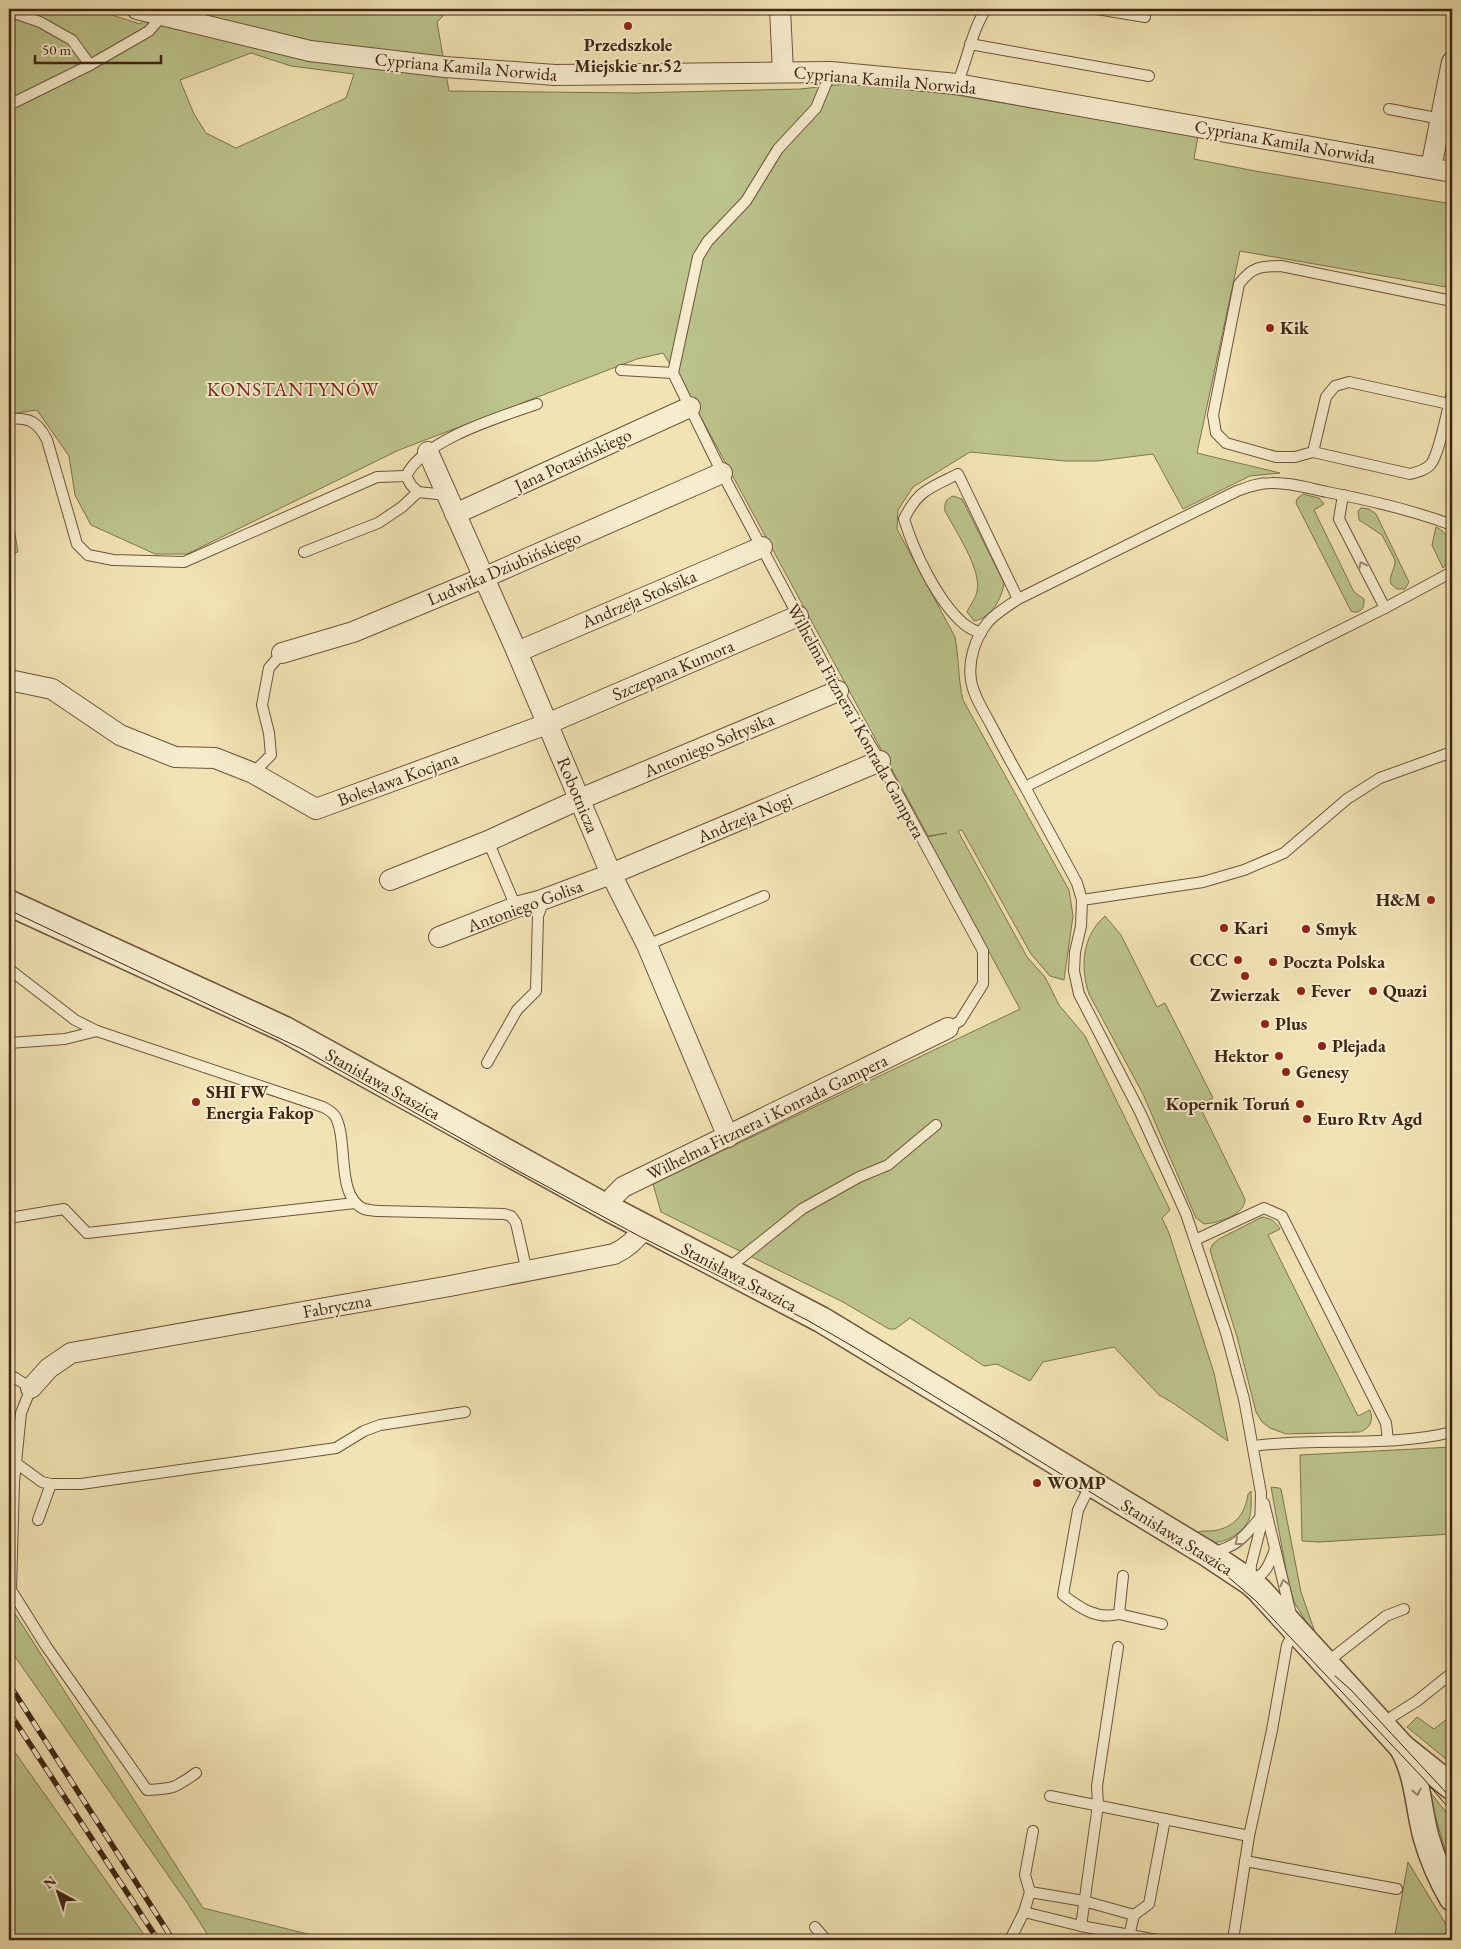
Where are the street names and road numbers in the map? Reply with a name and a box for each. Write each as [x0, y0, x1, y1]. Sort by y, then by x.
street label: Cypriana Kamila Norwida [374, 47, 559, 86]
street label: Cypriana Kamila Norwida [793, 60, 978, 99]
street label: Cypriana Kamila Norwida [1193, 114, 1378, 169]
street label: Jana Potasińskiego [509, 422, 635, 498]
street label: Ludwika Dziubińskiego [423, 525, 584, 610]
street label: Andrzeja Stoksika [577, 564, 701, 633]
street label: Wilhelma Fitznera i Konrada Gampera [782, 599, 931, 843]
street label: Szczepana Kumora [608, 633, 738, 706]
street label: Antoniego Sołtysika [639, 706, 778, 783]
street label: Bolesława Kocjana [334, 746, 462, 811]
street label: Robotnicza [552, 753, 605, 837]
street label: Andrzeja Nogi [693, 787, 796, 848]
street label: Antoniego Golisa [463, 874, 587, 937]
street label: Stanisława Staszica [322, 1042, 446, 1125]
street label: Wilhelma Fitznera i Konrada Gampera [643, 1048, 892, 1185]
street label: Stanisława Staszica [677, 1236, 802, 1317]
street label: Fabryczna [301, 1288, 374, 1323]
street label: Stanisława Staszica [1117, 1493, 1238, 1581]

